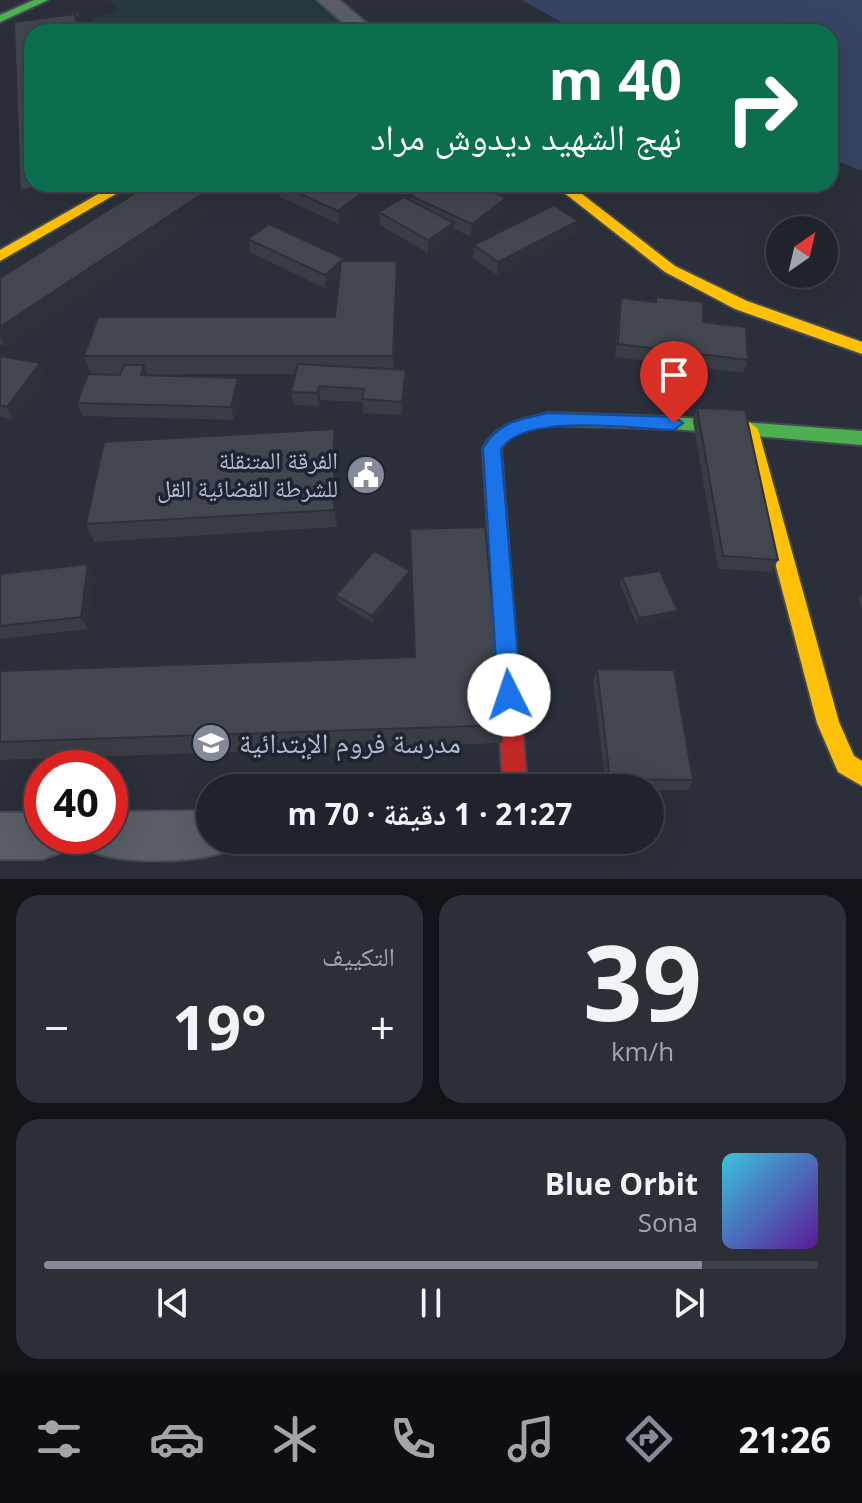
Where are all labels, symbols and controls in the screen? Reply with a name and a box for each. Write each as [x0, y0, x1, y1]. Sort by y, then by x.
text: 40 m [548, 40, 682, 116]
icon: right [710, 56, 814, 160]
text: نهج الشهيد ديدوش مراد [370, 112, 682, 161]
north arrow [766, 216, 838, 288]
map controls [766, 216, 838, 288]
pin [640, 341, 708, 423]
icon: arrive [652, 353, 696, 397]
place label: الفرقة المتنقلة للشرطة القضائية القل [157, 443, 338, 504]
public building icon: الفرقة المتنقلة للشرطة القضائية القل [345, 454, 387, 496]
position arrow [467, 653, 551, 737]
school or university icon: مدرسة فروم الإبتدائية [190, 722, 232, 764]
place label: مدرسة فروم الإبتدائية [239, 723, 461, 762]
speed limit sign: 40 [24, 750, 128, 854]
text: 21:27 · 1 دقيقة · 70 m [288, 793, 572, 834]
text: 39 [583, 910, 702, 1051]
text: التكييف [322, 938, 395, 974]
text: 19° [172, 986, 267, 1068]
text: − [44, 997, 69, 1057]
text: + [370, 997, 395, 1057]
text: km/h [611, 1033, 674, 1069]
text: Blue Orbit [545, 1163, 698, 1204]
text: Sona [638, 1204, 698, 1240]
icon: previous [151, 1281, 195, 1325]
icon: pause [409, 1281, 453, 1325]
icon: next [667, 1281, 711, 1325]
icon: filters [31, 1411, 87, 1467]
icon: car [149, 1411, 205, 1467]
icon: climate [267, 1411, 323, 1467]
icon: phone [385, 1411, 441, 1467]
icon: music [503, 1411, 559, 1467]
icon: directions [621, 1411, 677, 1467]
text: 21:26 [738, 1415, 831, 1464]

